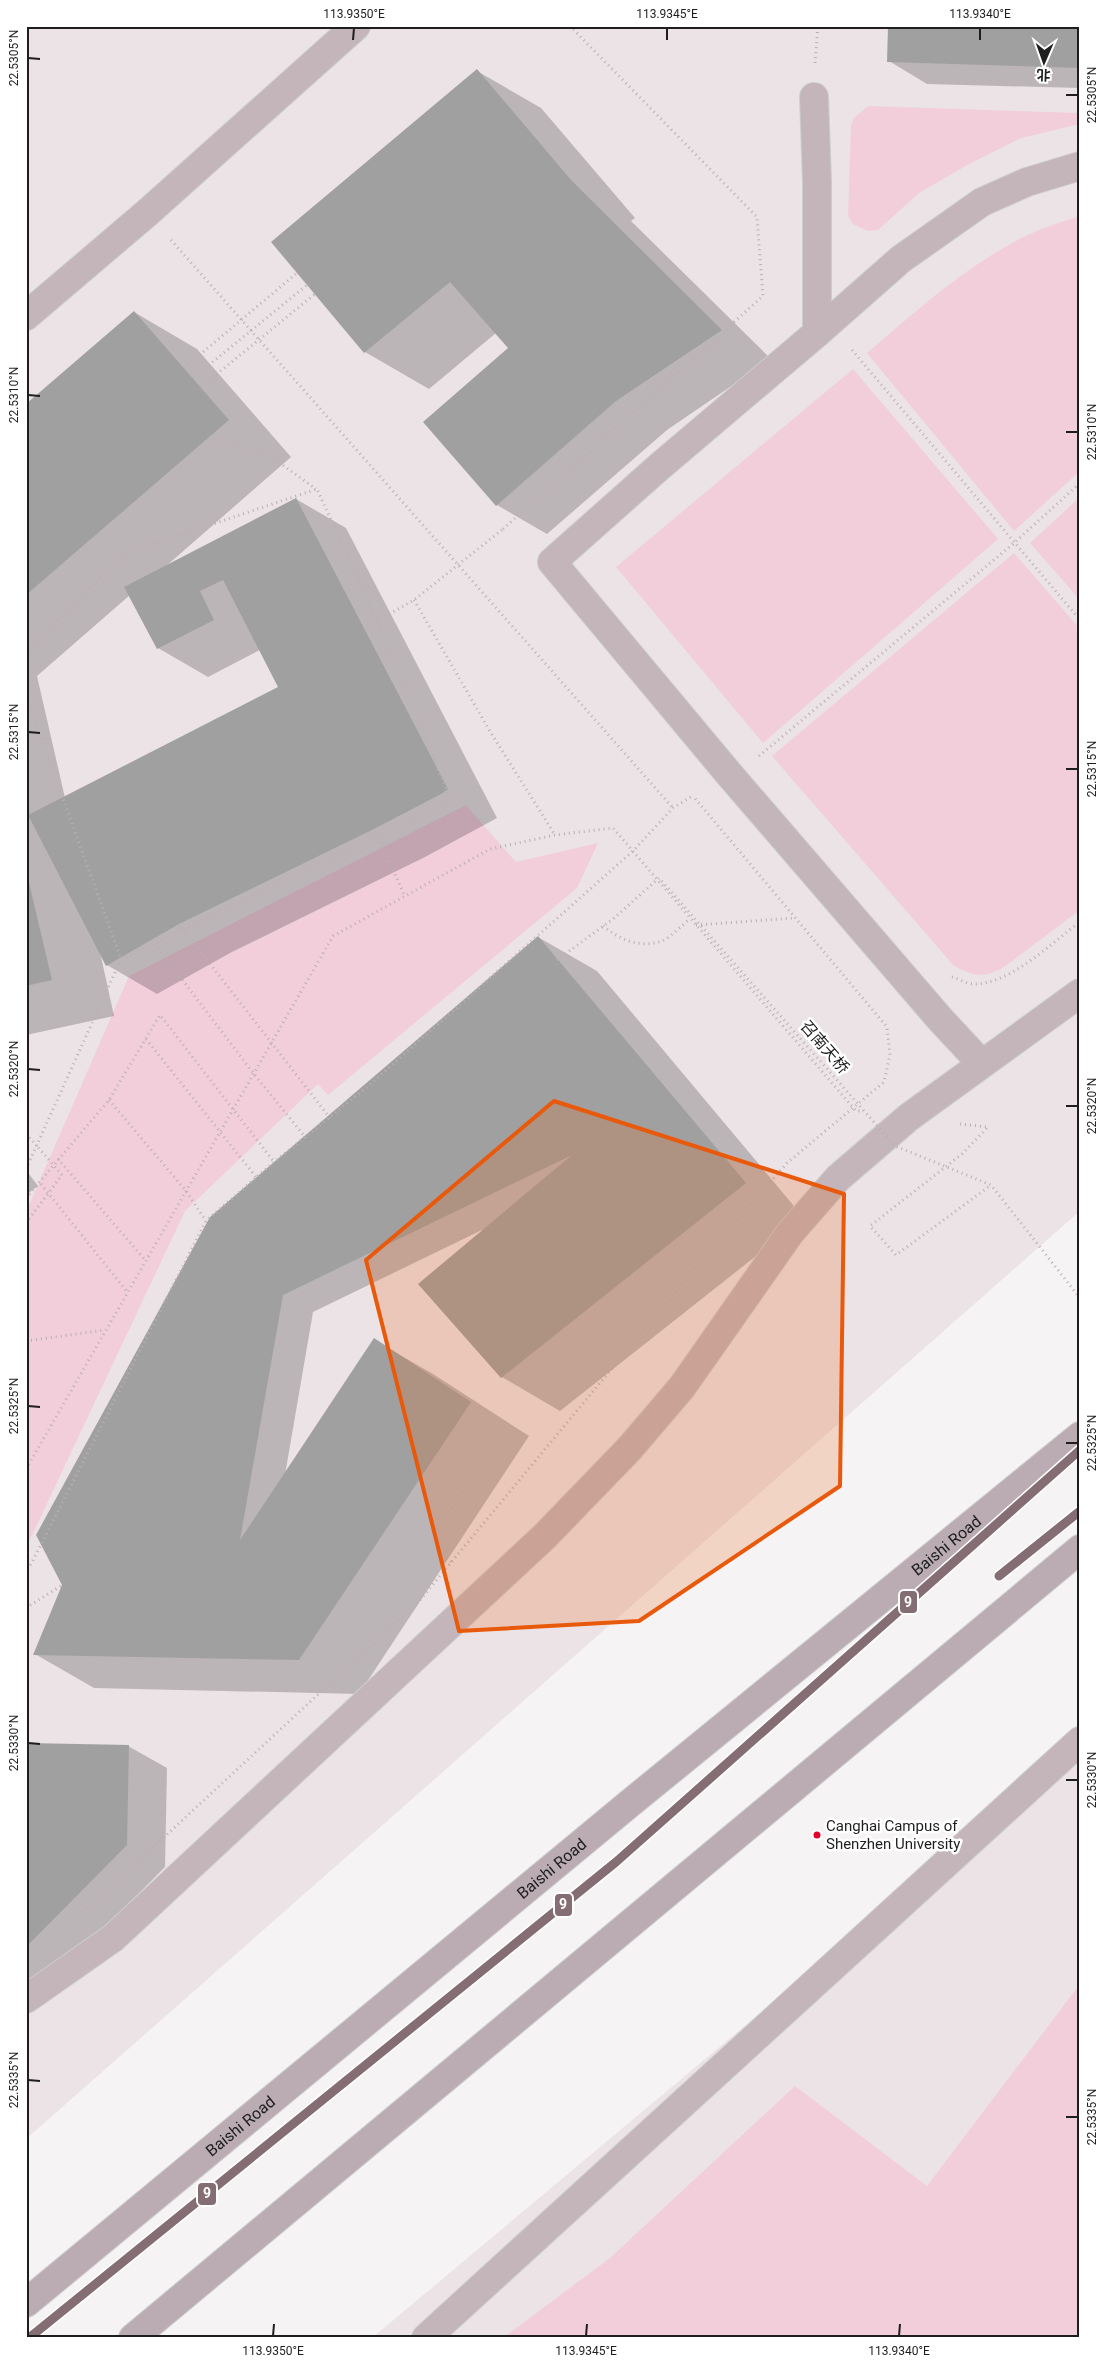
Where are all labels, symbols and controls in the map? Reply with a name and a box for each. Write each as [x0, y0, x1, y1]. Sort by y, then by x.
text: 113.9350°E [323, 7, 385, 21]
text: 113.9345°E [636, 7, 698, 21]
text: 113.9340°E [949, 7, 1011, 21]
text: 22.5305°N [7, 30, 21, 86]
north arrow [1018, 38, 1068, 88]
text: 北 [1036, 67, 1051, 83]
text: 22.5305°N [1085, 67, 1099, 123]
text: 22.5310°N [7, 367, 21, 423]
text: 22.5310°N [1085, 404, 1099, 460]
text: 22.5315°N [7, 704, 21, 760]
text: 22.5315°N [1085, 741, 1099, 797]
street label: 召南天桥 [797, 1017, 853, 1077]
text: 22.5320°N [7, 1041, 21, 1097]
text: 22.5320°N [1085, 1078, 1099, 1134]
text: 22.5325°N [7, 1378, 21, 1434]
text: 22.5325°N [1085, 1415, 1099, 1471]
street label: Baishi Road [907, 1511, 985, 1579]
line badge: 9 [899, 1590, 918, 1614]
text: 9 [904, 1594, 912, 1610]
text: 22.5330°N [7, 1715, 21, 1771]
text: 22.5330°N [1085, 1752, 1099, 1808]
place label: Canghai Campus of Shenzhen University [826, 1817, 960, 1853]
marker: Canghai Campus of Shenzhen University [812, 1830, 822, 1840]
street label: Baishi Road [513, 1834, 590, 1902]
line badge: 9 [554, 1893, 573, 1917]
text: 9 [559, 1896, 567, 1912]
text: 22.5335°N [7, 2052, 21, 2108]
text: 22.5335°N [1085, 2089, 1099, 2145]
street label: Baishi Road [202, 2092, 279, 2160]
line badge: 9 [197, 2182, 217, 2206]
text: 9 [203, 2185, 211, 2201]
text: 113.9350°E [242, 2344, 304, 2358]
text: 113.9345°E [555, 2344, 617, 2358]
text: 113.9340°E [868, 2344, 930, 2358]

